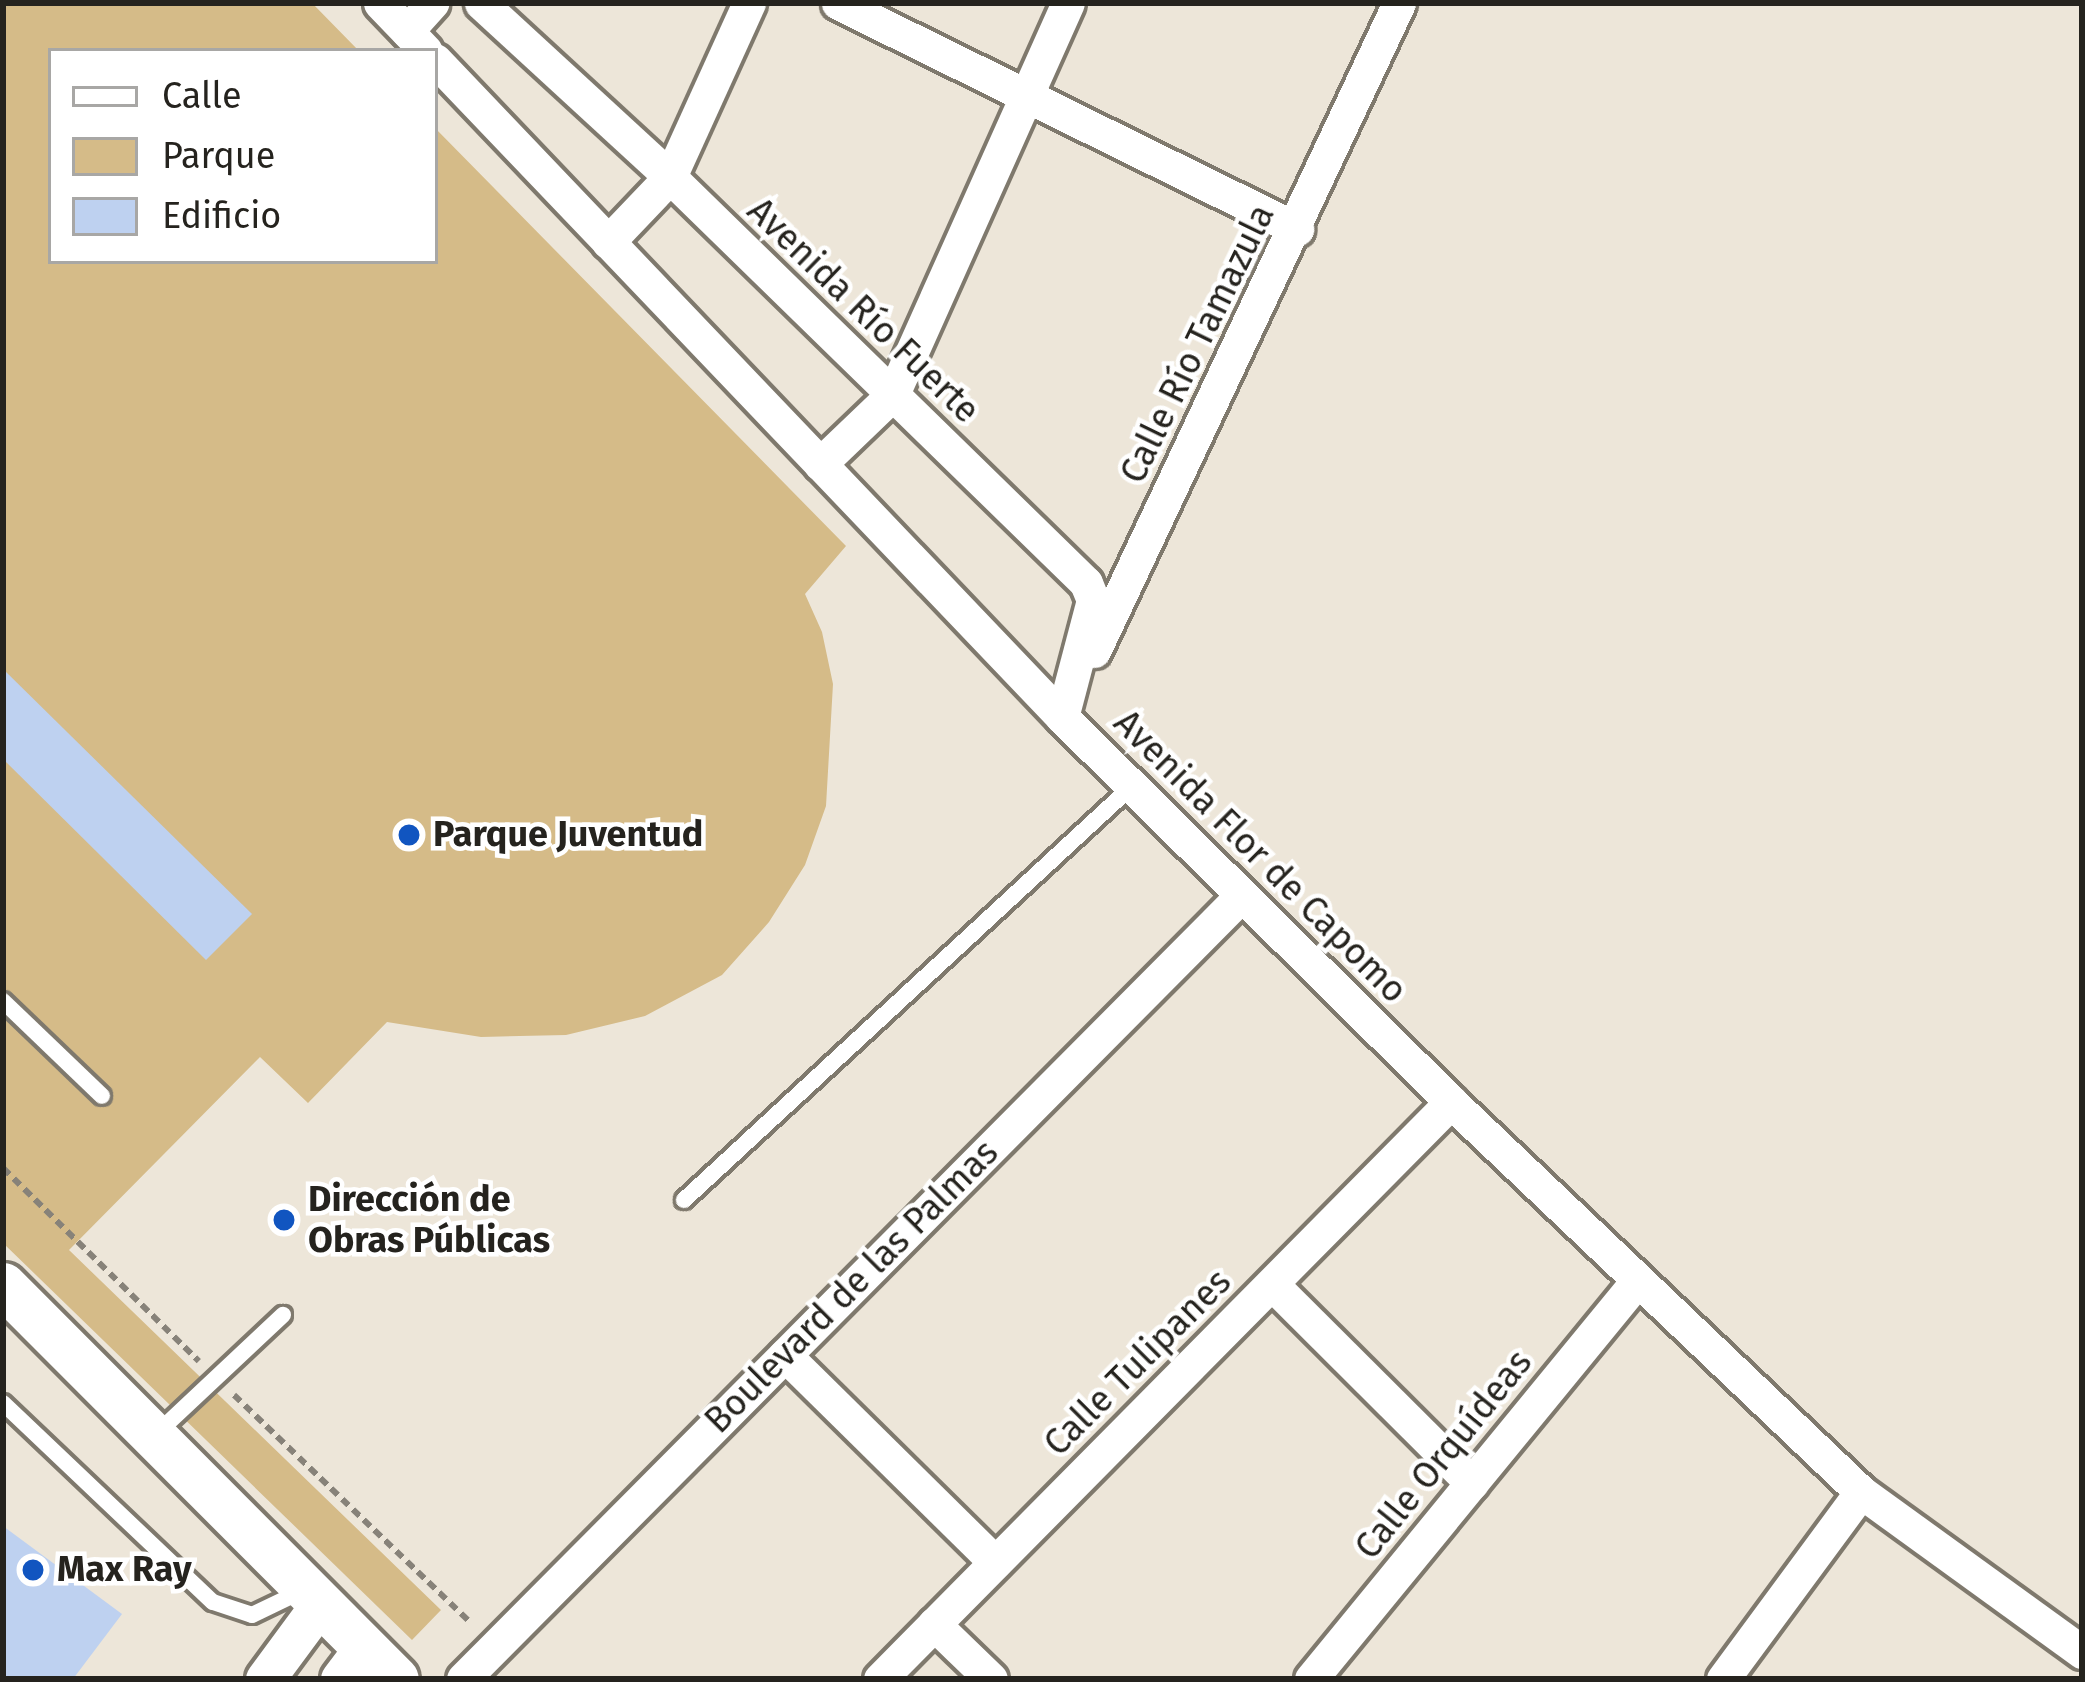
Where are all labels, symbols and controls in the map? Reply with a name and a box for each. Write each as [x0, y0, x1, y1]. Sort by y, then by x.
legend [48, 48, 438, 264]
text: Calle [162, 74, 242, 118]
text: Parque [162, 134, 275, 178]
street label: Avenida Río Fuerte [738, 189, 988, 433]
text: Edificio [162, 194, 281, 238]
street label: Calle Río Tamazula [1112, 198, 1284, 490]
street label: Avenida Flor de Capomo [1105, 702, 1415, 1012]
place label: Parque Juventud [433, 813, 703, 857]
marker: Parque Juventud [396, 822, 422, 848]
street label: Boulevard de las Palmas [697, 1132, 1007, 1442]
place label: Dirección de Obras Públicas [308, 1177, 550, 1262]
marker: Dirección de Obras Públicas [271, 1207, 297, 1233]
street label: Calle Tulipanes [1036, 1261, 1240, 1465]
street label: Calle Orquídeas [1347, 1342, 1541, 1568]
place label: Max Ray [57, 1548, 192, 1592]
marker: Max Ray [20, 1557, 46, 1583]

